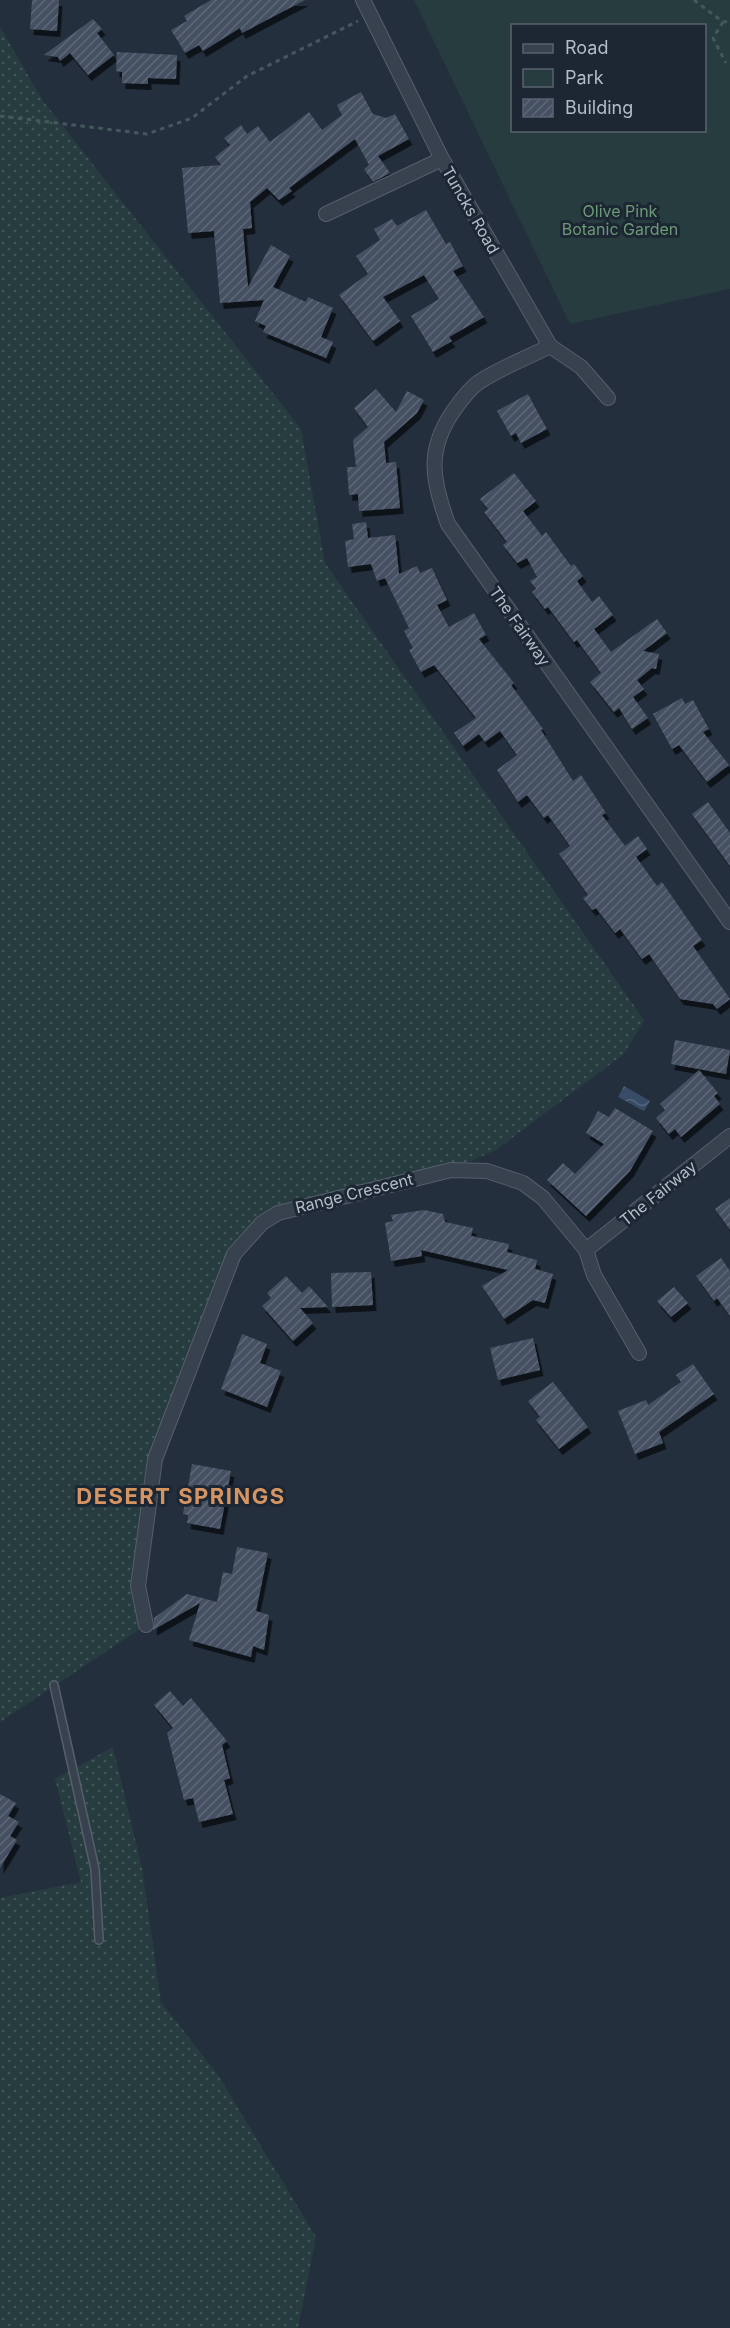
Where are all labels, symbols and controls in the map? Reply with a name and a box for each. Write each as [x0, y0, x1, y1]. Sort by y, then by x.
legend [511, 24, 706, 132]
text: Road [565, 37, 608, 58]
text: Park [565, 67, 604, 88]
text: Building [565, 97, 633, 118]
street label: Tuncks Road [438, 163, 504, 257]
park label: Olive Pink Botanic Garden [562, 201, 678, 239]
street label: The Fairway [485, 582, 555, 670]
street label: The Fairway [616, 1156, 700, 1230]
street label: Range Crescent [293, 1169, 415, 1217]
district label: DESERT SPRINGS [76, 1483, 286, 1509]

